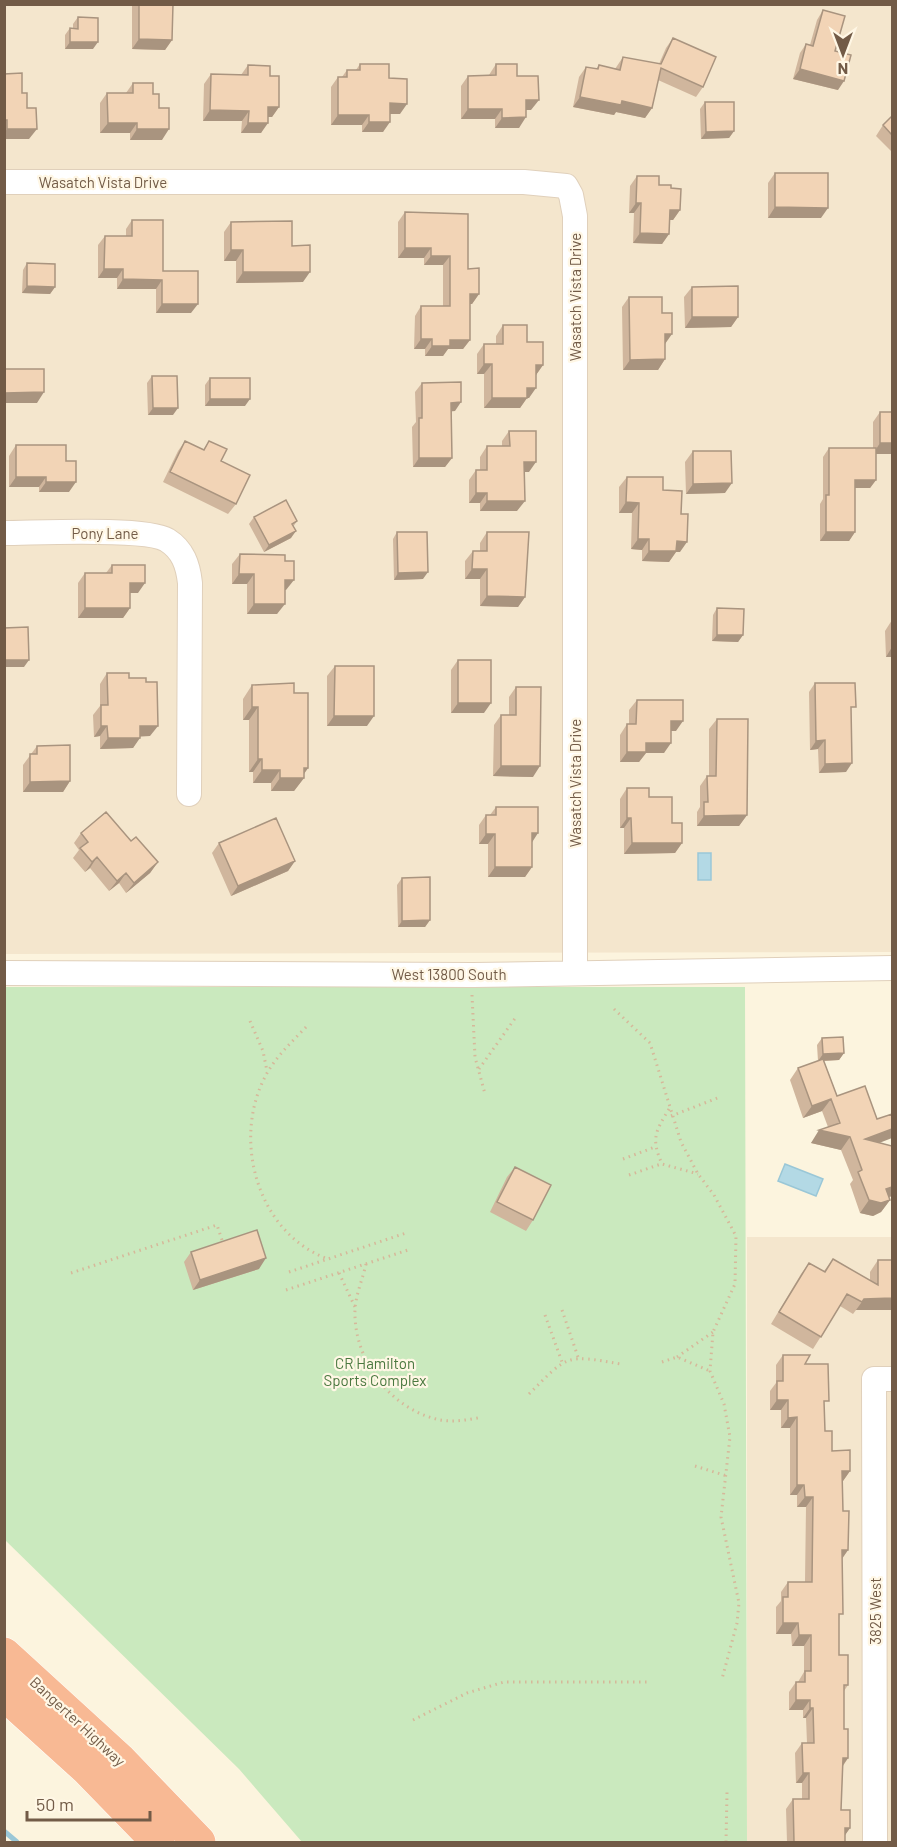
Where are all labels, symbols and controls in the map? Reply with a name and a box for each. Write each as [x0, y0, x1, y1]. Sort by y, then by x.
north arrow [813, 24, 873, 84]
text: N [838, 60, 848, 79]
street label: Wasatch Vista Drive [39, 173, 167, 191]
street label: Wasatch Vista Drive [566, 233, 584, 361]
street label: Pony Lane [72, 524, 138, 542]
street label: Wasatch Vista Drive [566, 719, 584, 847]
street label: West 13800 South [391, 965, 507, 983]
park label: CR Hamilton Sports Complex [324, 1354, 426, 1389]
street label: 3825 West [866, 1577, 884, 1645]
street label: Bangerter Highway [27, 1672, 129, 1770]
scale bar [27, 1784, 150, 1822]
text: 50 m [36, 1793, 74, 1815]

